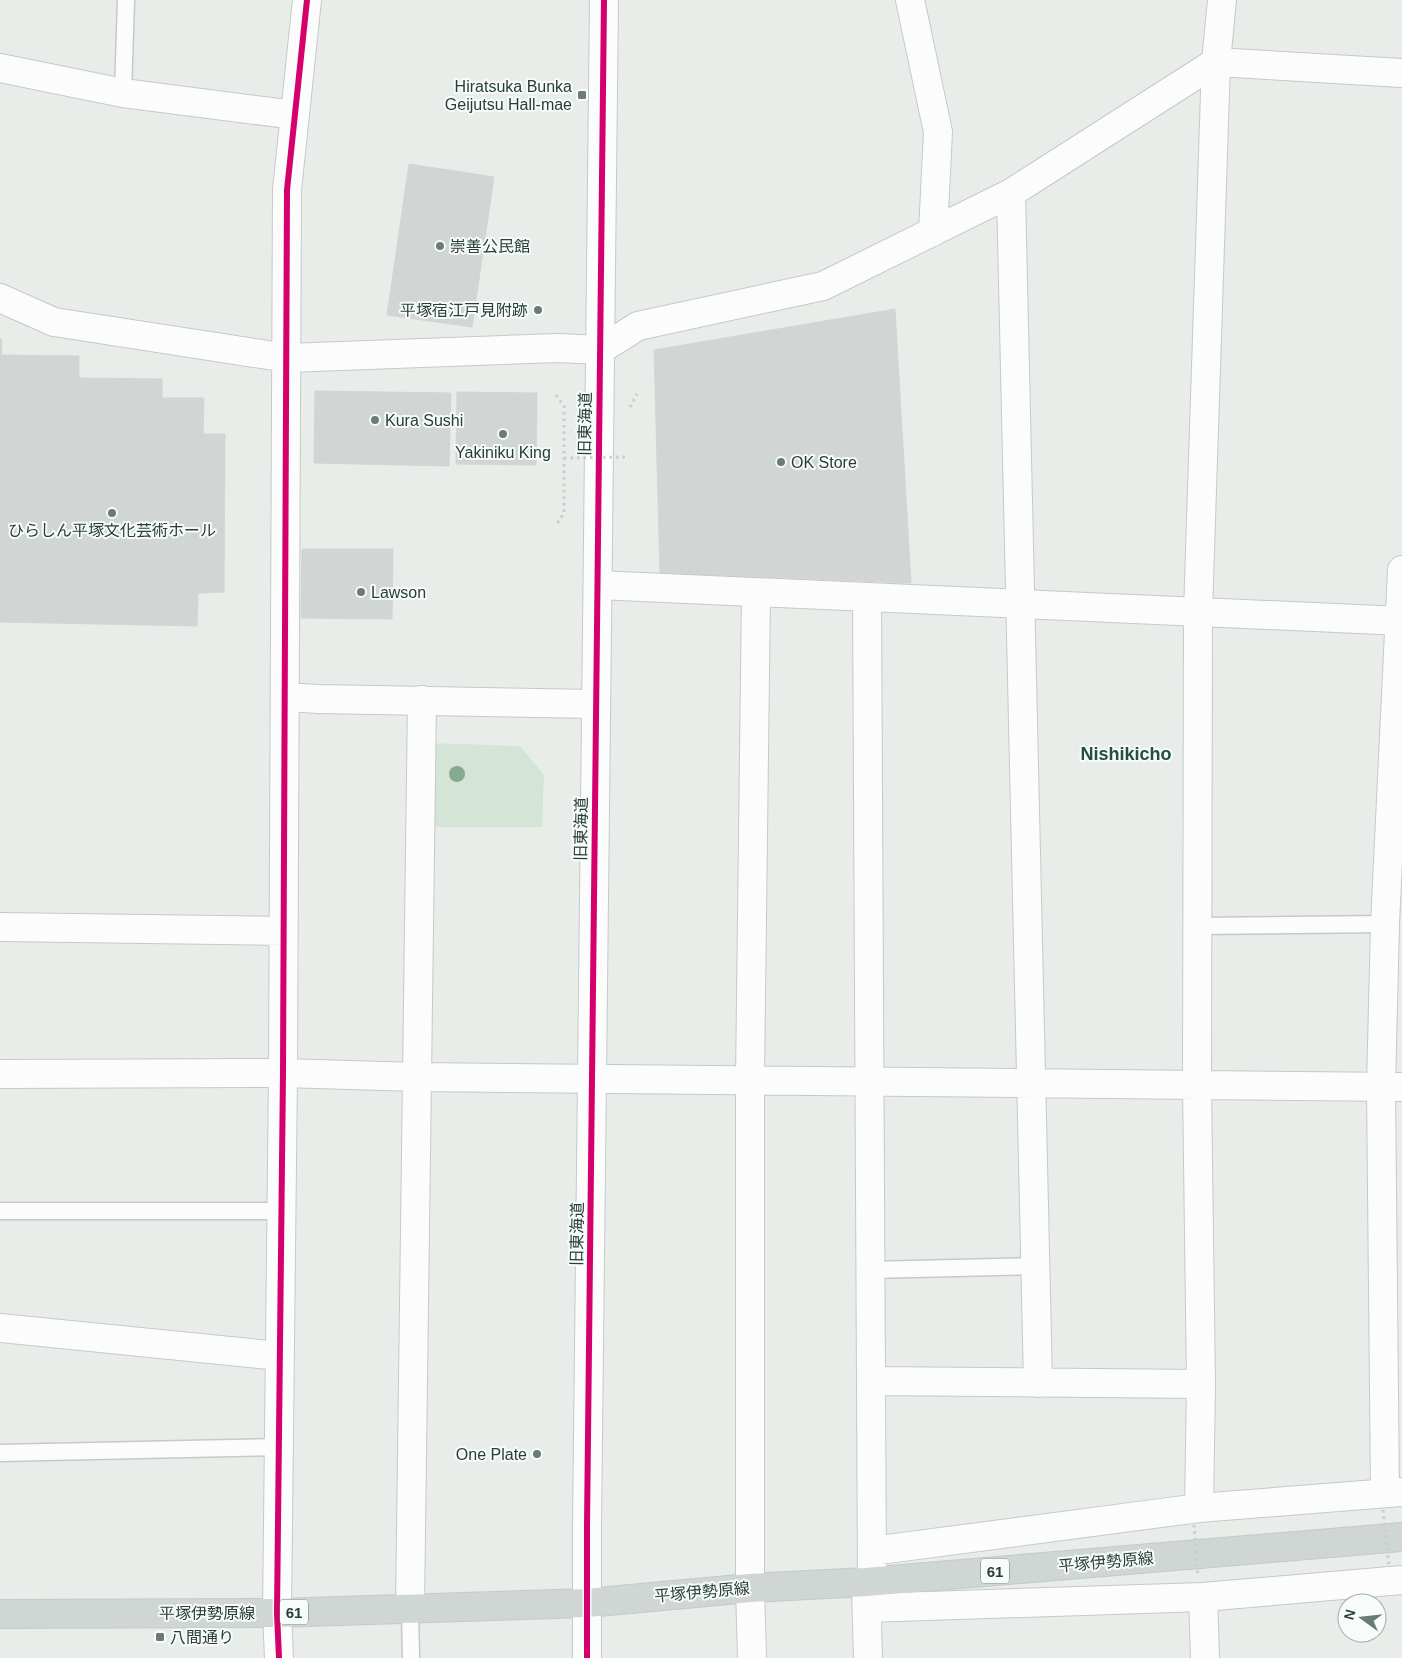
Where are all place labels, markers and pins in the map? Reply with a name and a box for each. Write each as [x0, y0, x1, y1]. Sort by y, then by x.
place label: Hiratsuka Bunka Geijutsu Hall-mae [445, 78, 572, 113]
marker: Hiratsuka Bunka Geijutsu Hall-mae [576, 89, 588, 101]
place label: 崇善公民館 [450, 238, 530, 255]
marker: 崇善公民館 [434, 240, 446, 252]
place label: 平塚宿江戸見附跡 [400, 302, 528, 319]
marker: 平塚宿江戸見附跡 [532, 304, 544, 316]
place label: Kura Sushi [385, 412, 463, 429]
marker: Kura Sushi [369, 414, 381, 426]
marker: Yakiniku King [497, 428, 509, 440]
place label: Yakiniku King [455, 444, 551, 461]
place label: OK Store [791, 454, 857, 471]
marker: OK Store [775, 456, 787, 468]
marker: ひらしん平塚文化芸術ホール [106, 507, 118, 519]
place label: ひらしん平塚文化芸術ホール [8, 522, 216, 539]
place label: Lawson [371, 584, 426, 601]
marker: Lawson [355, 586, 367, 598]
place label: One Plate [456, 1446, 527, 1463]
marker: One Plate [531, 1448, 543, 1460]
place label: 八間通り [170, 1629, 234, 1646]
marker: 八間通り [154, 1631, 166, 1643]

